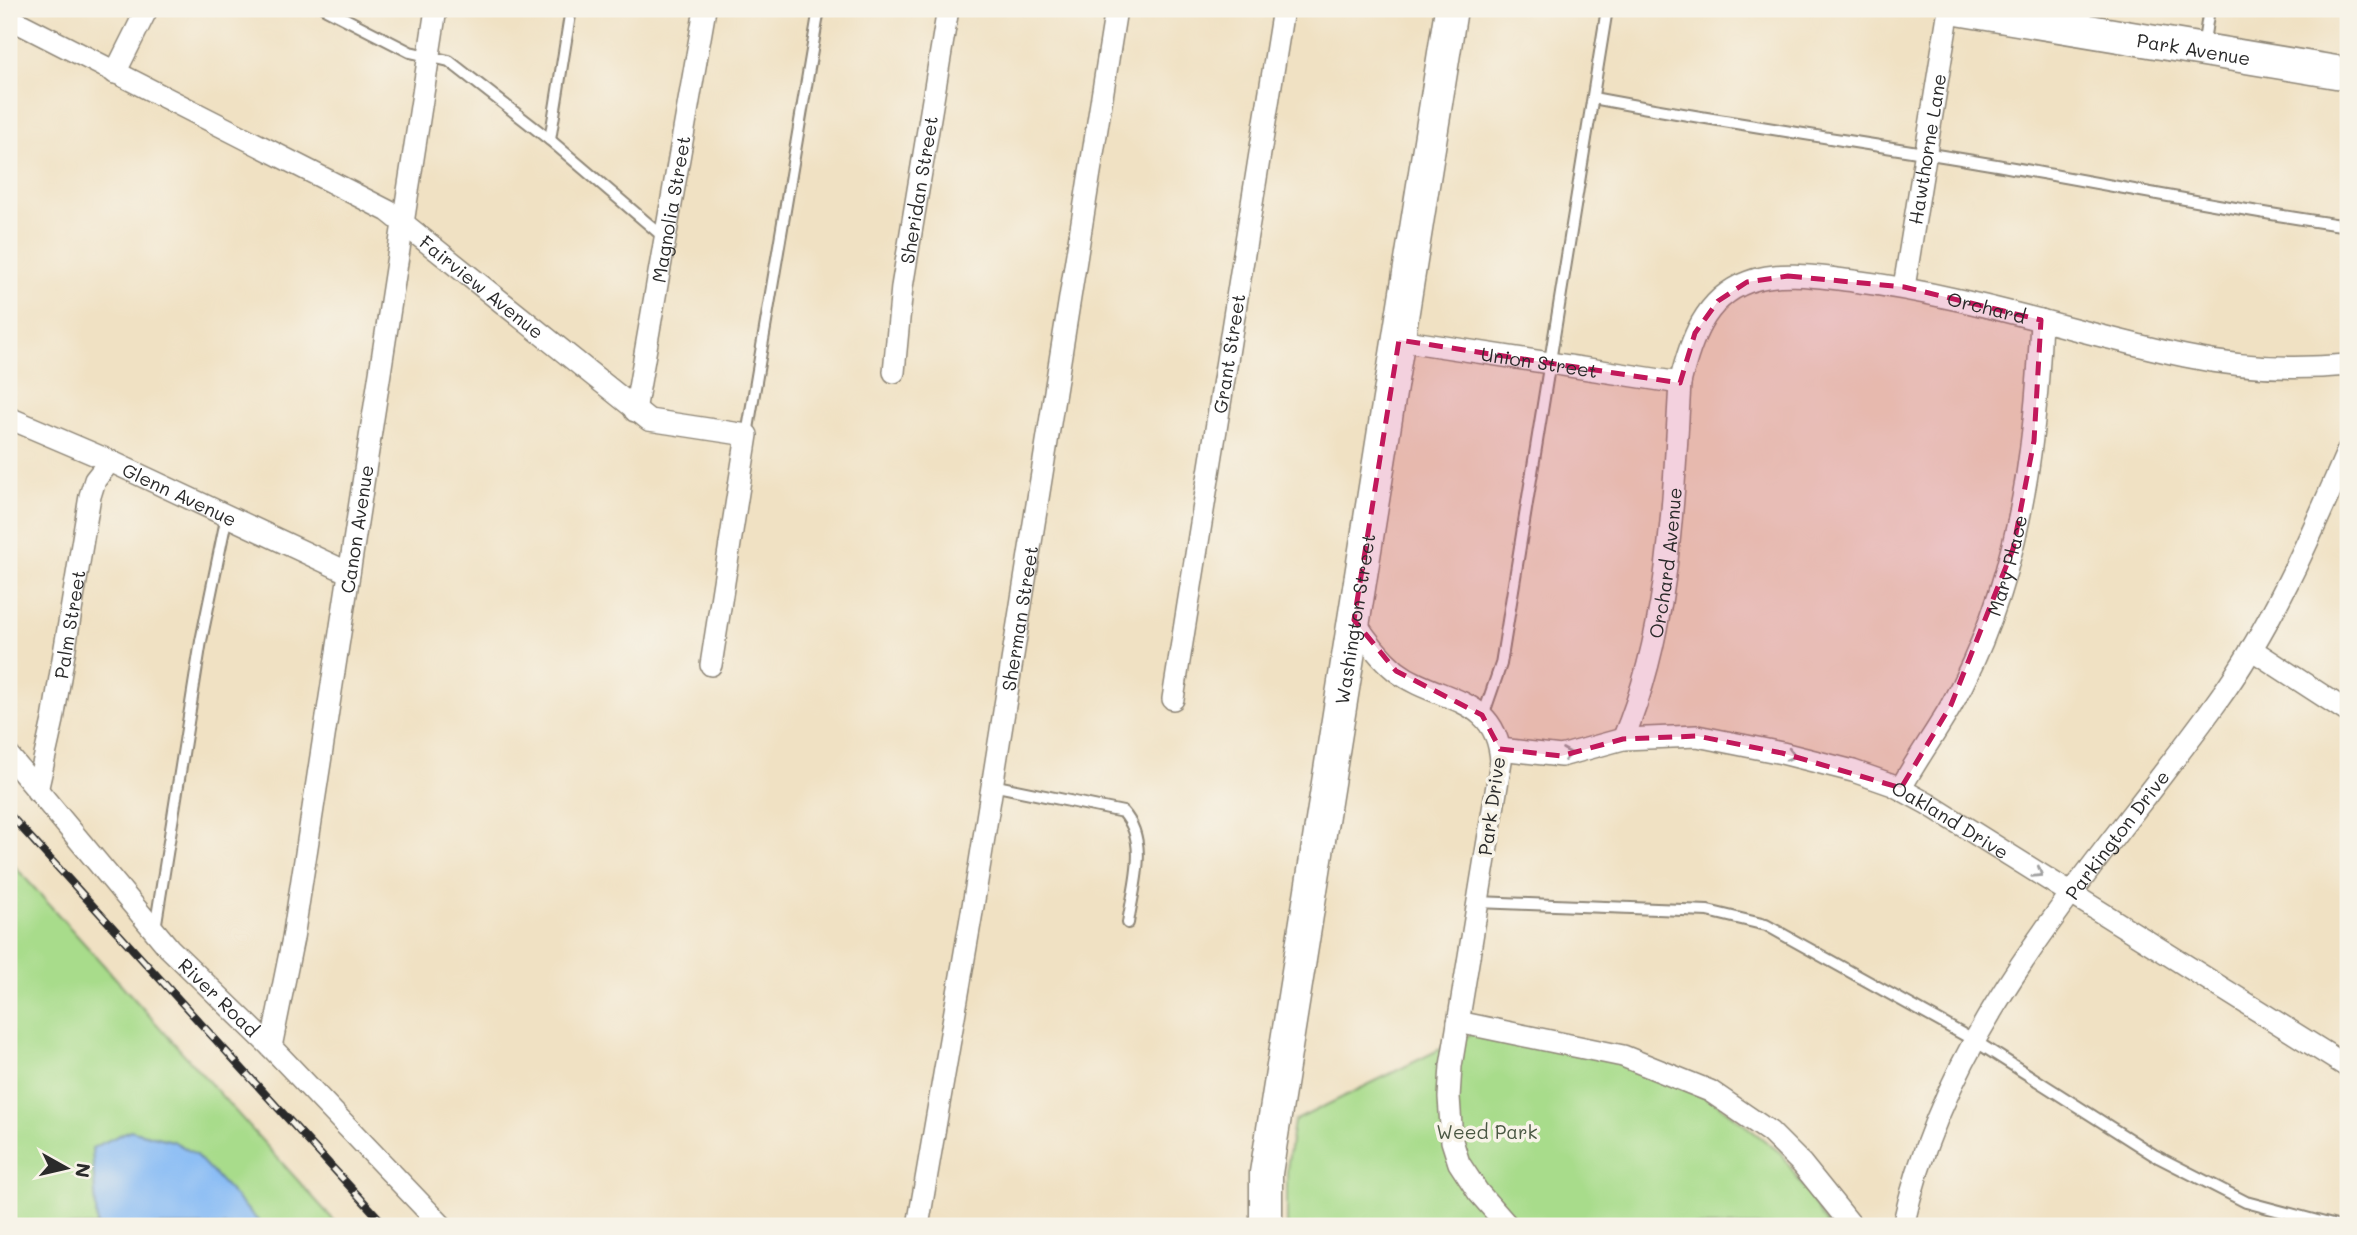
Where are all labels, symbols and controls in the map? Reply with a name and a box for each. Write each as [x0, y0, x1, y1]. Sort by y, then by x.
street label: Park Avenue [2135, 27, 2253, 70]
street label: Hawthorne Lane [1902, 71, 1951, 226]
street label: Sheridan Street [894, 114, 943, 266]
street label: Magnolia Street [645, 134, 695, 285]
street label: Fairview Avenue [415, 229, 549, 344]
street label: Orchard [1945, 285, 2029, 328]
street label: Grant Street [1206, 292, 1250, 415]
street label: Union Street [1479, 340, 1599, 383]
street label: Glenn Avenue [119, 456, 241, 531]
street label: Canon Avenue [334, 463, 378, 595]
street label: Orchard Avenue [1642, 486, 1686, 640]
street label: Mary Place [1980, 512, 2032, 619]
street label: Washington Street [1328, 532, 1380, 706]
street label: Sherman Street [995, 544, 1043, 693]
street label: Palm Street [48, 568, 90, 680]
one-way arrow [1561, 747, 1573, 762]
one-way arrow [1785, 747, 1797, 761]
street label: Park Drive [1472, 755, 1510, 857]
street label: Parkington Drive [2059, 765, 2174, 904]
street label: Oakland Drive [1888, 774, 2014, 864]
one-way arrow [2030, 865, 2043, 878]
street label: River Road [174, 952, 265, 1042]
park label: Weed Park [1436, 1119, 1538, 1144]
north arrow [32, 1134, 102, 1204]
text: N [70, 1162, 97, 1179]

